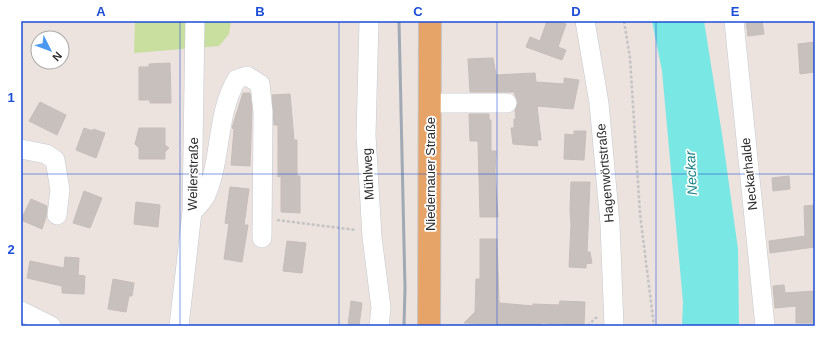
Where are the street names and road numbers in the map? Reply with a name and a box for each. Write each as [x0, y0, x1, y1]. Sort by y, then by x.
street label: Niedernauer Straße [423, 117, 438, 231]
street label: Hagenwörtstraße [593, 123, 617, 223]
street label: Weilerstraße [185, 137, 201, 211]
street label: Neckarhalde [738, 137, 760, 211]
street label: Mühlweg [359, 148, 377, 200]

